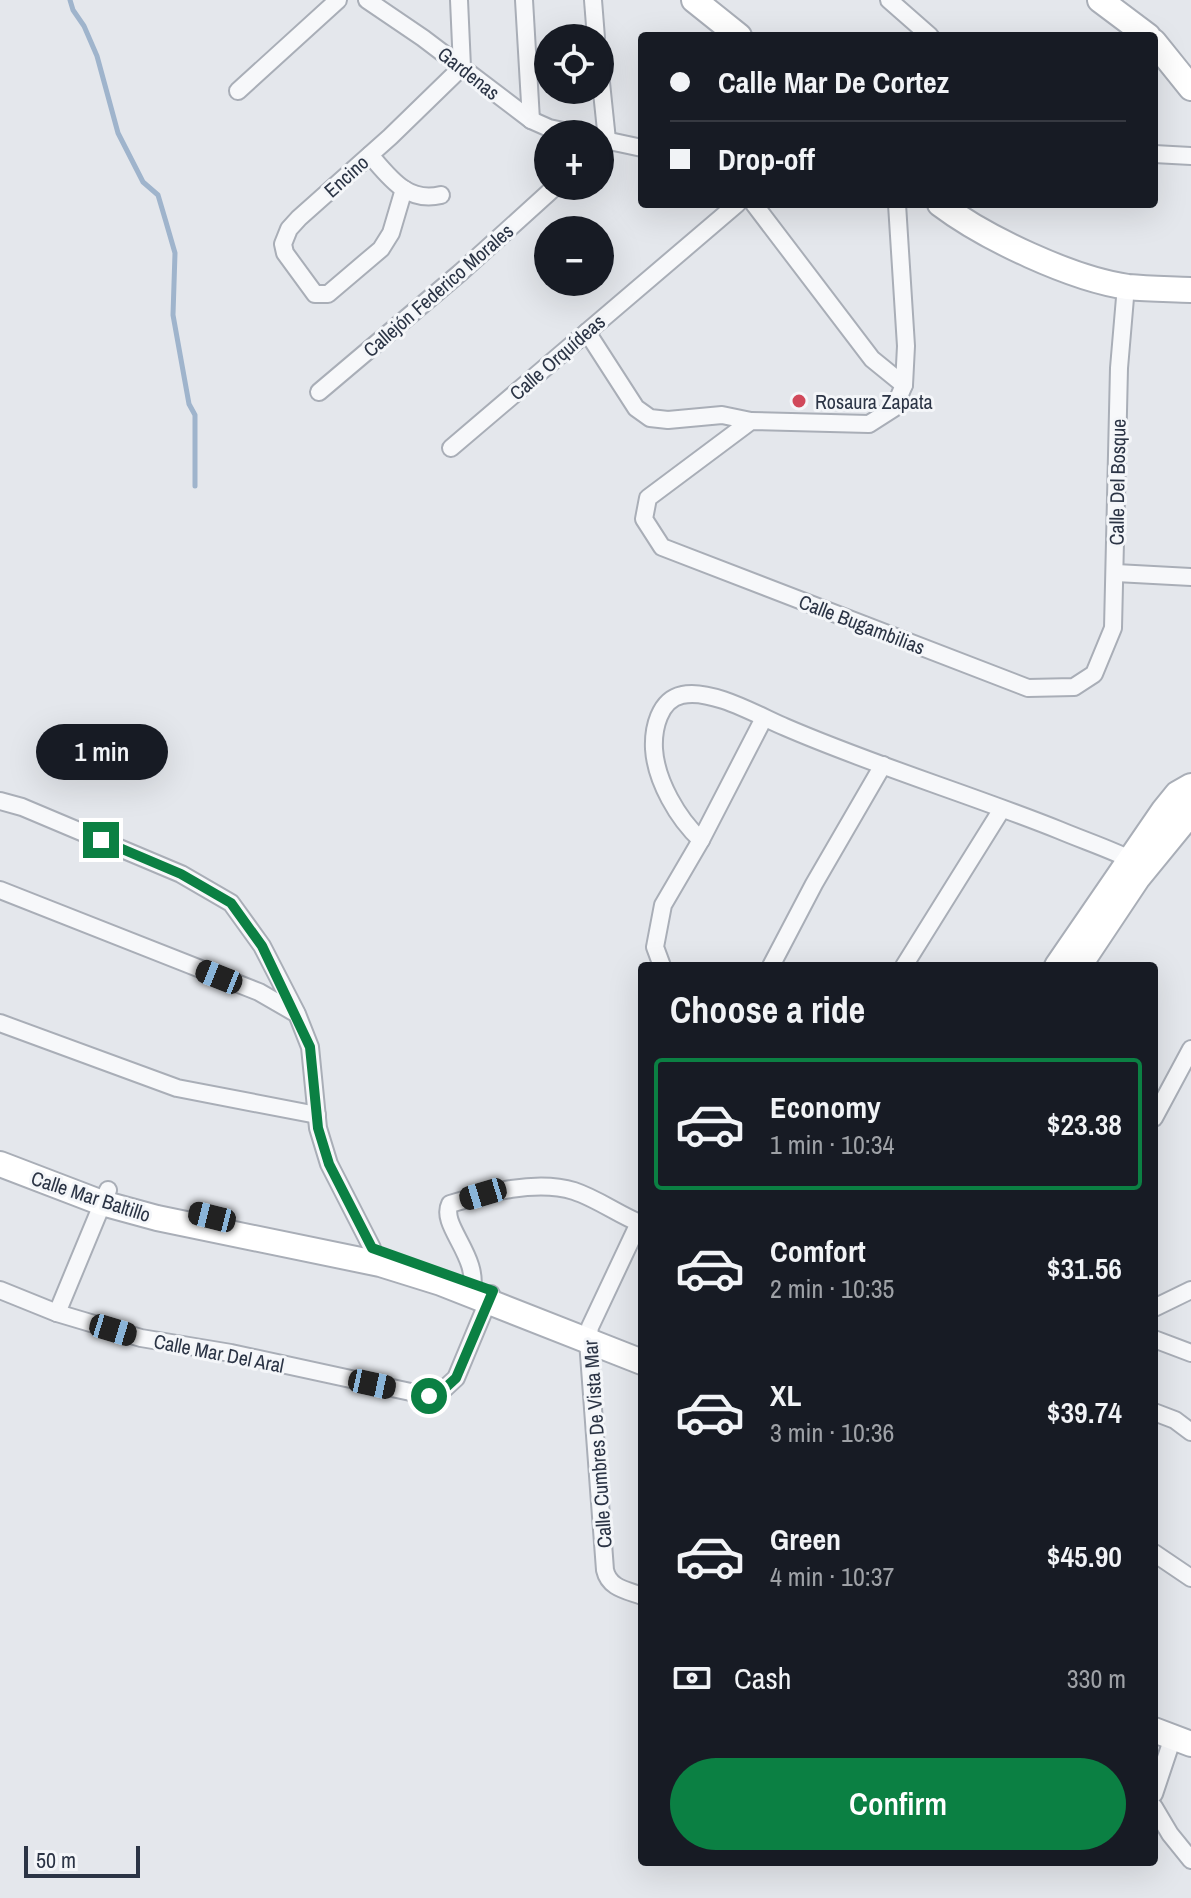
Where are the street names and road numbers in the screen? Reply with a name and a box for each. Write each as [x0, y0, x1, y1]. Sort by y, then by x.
street label: Gardenas [432, 40, 506, 106]
street label: Encino [318, 149, 374, 203]
street label: Callejón Federico Morales [357, 217, 519, 363]
street label: Calle Orquídeas [503, 308, 611, 406]
street label: Calle Del Bosque [1102, 418, 1132, 546]
street label: Calle Bugambilias [795, 588, 929, 660]
street label: Calle Mar Baltillo [28, 1164, 154, 1228]
street label: Calle Mar Del Aral [152, 1327, 286, 1379]
street label: Calle Cumbres De Vista Mar [576, 1339, 618, 1549]

